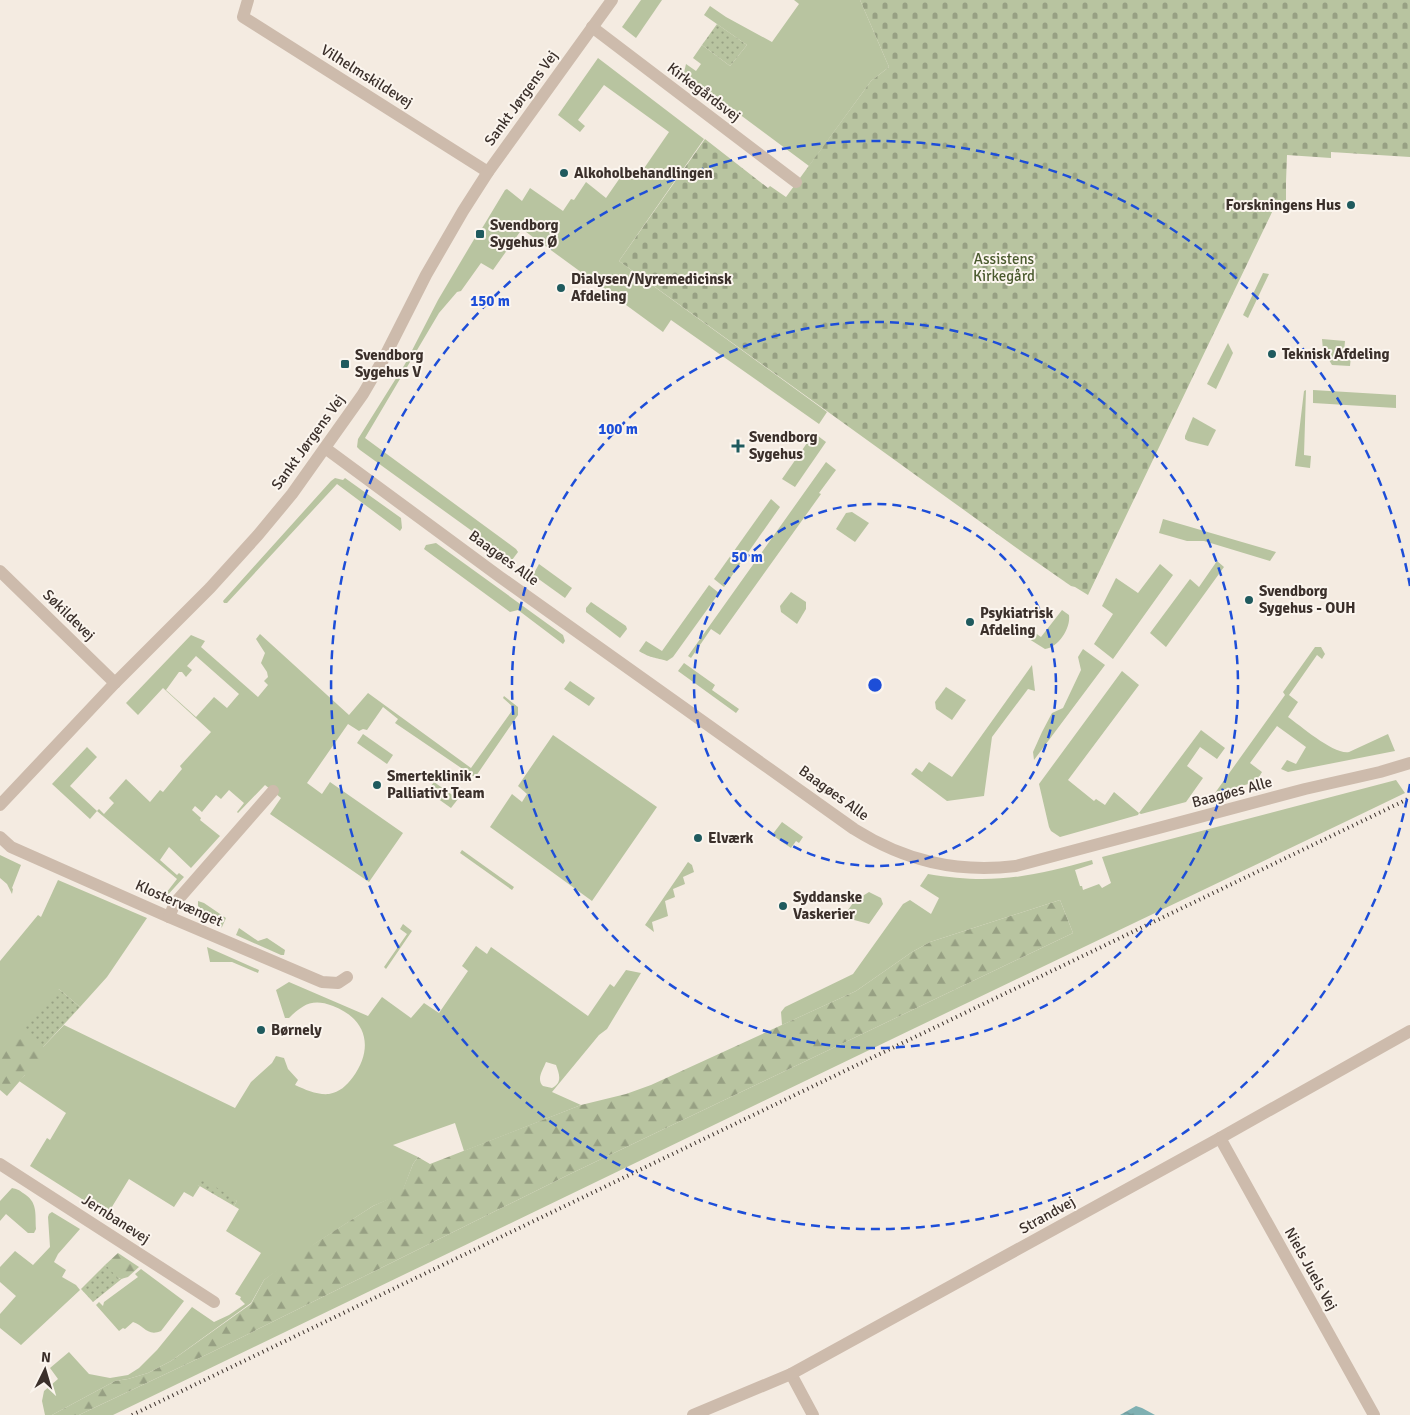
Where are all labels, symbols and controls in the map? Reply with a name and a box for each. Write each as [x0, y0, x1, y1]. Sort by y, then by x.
street label: Vilhelmskildevej [318, 41, 416, 111]
street label: Sankt Jørgens Vej [480, 47, 562, 149]
street label: Kirkegårdsvej [664, 59, 744, 125]
place label: Alkoholbehandlingen [574, 164, 713, 182]
marker: Alkoholbehandlingen [558, 167, 570, 179]
place label: Forskningens Hus [1226, 196, 1341, 214]
marker: Forskningens Hus [1345, 199, 1357, 211]
place label: Svendborg Sygehus Ø [490, 216, 559, 251]
marker: Svendborg Sygehus Ø [474, 228, 486, 240]
park label: Assistens Kirkegård [973, 250, 1035, 285]
place label: Dialysen/Nyremedicinsk Afdeling [571, 270, 732, 305]
marker: Dialysen/Nyremedicinsk Afdeling [555, 282, 567, 294]
text: 150 m [470, 292, 510, 310]
place label: Teknisk Afdeling [1282, 345, 1390, 363]
place label: Svendborg Sygehus V [355, 346, 424, 381]
marker: Teknisk Afdeling [1266, 348, 1278, 360]
marker: Svendborg Sygehus V [339, 358, 351, 370]
street label: Sankt Jørgens Vej [267, 391, 349, 493]
text: 100 m [598, 420, 638, 438]
place label: Svendborg Sygehus [749, 428, 818, 463]
marker: Svendborg Sygehus [731, 439, 745, 453]
street label: Baagøes Alle [465, 527, 543, 589]
text: 50 m [731, 548, 763, 566]
place label: Svendborg Sygehus - OUH [1259, 582, 1356, 617]
street label: Søkildevej [39, 586, 99, 644]
marker: Svendborg Sygehus - OUH [1243, 594, 1255, 606]
place label: Psykiatrisk Afdeling [980, 604, 1053, 639]
marker: Psykiatrisk Afdeling [964, 616, 976, 628]
centre of rings [866, 676, 884, 694]
street label: Baagøes Alle [795, 762, 873, 824]
place label: Smerteklinik - Palliativt Team [387, 767, 485, 802]
street label: Baagøes Alle [1190, 773, 1274, 811]
marker: Smerteklinik - Palliativt Team [371, 779, 383, 791]
place label: Elværk [708, 829, 754, 847]
marker: Elværk [692, 832, 704, 844]
street label: Klostervænget [133, 876, 225, 930]
place label: Syddanske Vaskerier [793, 888, 862, 923]
marker: Syddanske Vaskerier [777, 900, 789, 912]
place label: Børnely [271, 1021, 322, 1039]
marker: Børnely [255, 1024, 267, 1036]
street label: Jernbanevej [79, 1190, 153, 1248]
street label: Strandvej [1016, 1192, 1078, 1238]
street label: Niels Juels Vej [1281, 1224, 1341, 1314]
north arrow [20, 1345, 70, 1395]
text: N [40, 1349, 52, 1366]

